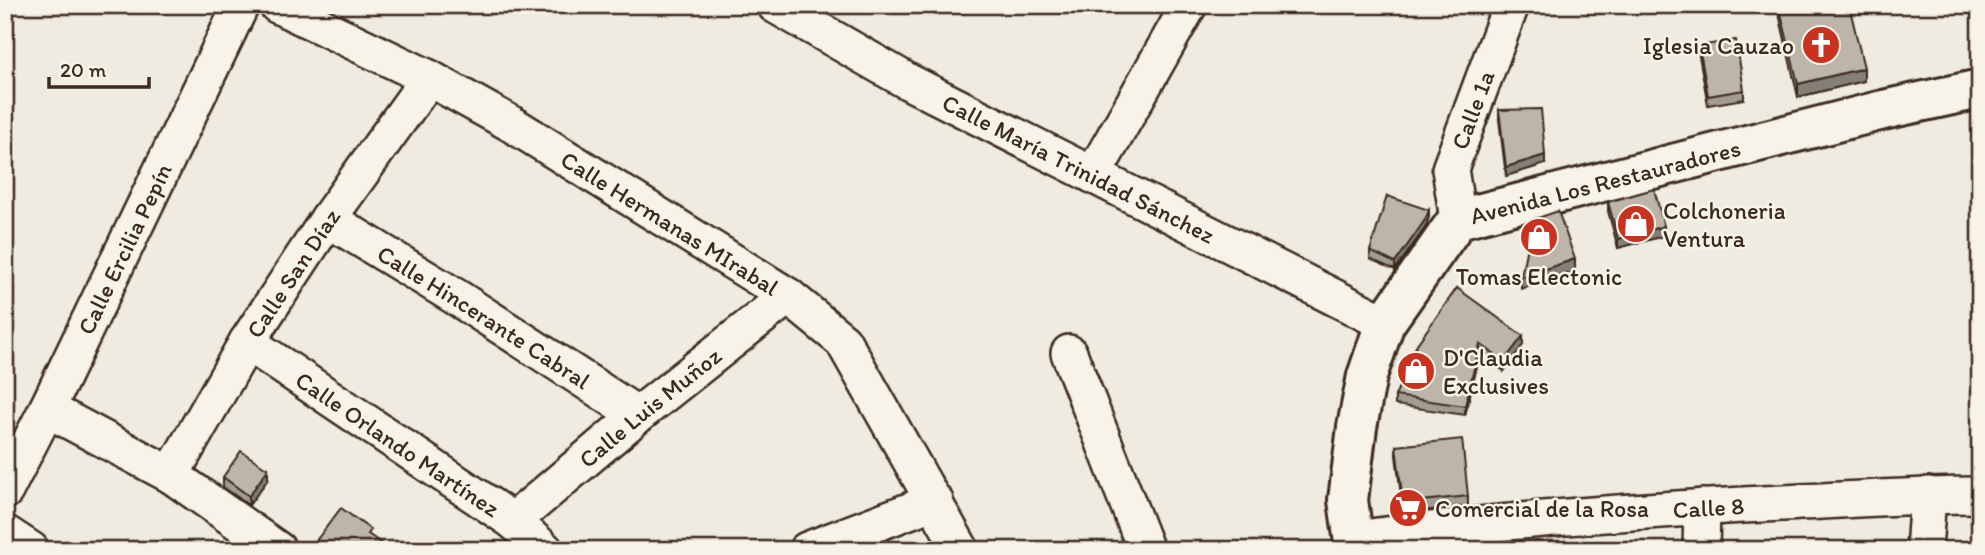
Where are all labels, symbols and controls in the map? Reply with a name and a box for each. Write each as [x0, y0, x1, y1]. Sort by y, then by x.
church icon: Iglesia Cauzao [1800, 24, 1842, 66]
place label: Iglesia Cauzao [1643, 31, 1794, 60]
scale bar [49, 46, 149, 90]
text: 20 m [60, 57, 107, 82]
street label: Calle 1a [1444, 66, 1500, 153]
street label: Calle María Trinidad Sánchez [938, 87, 1220, 249]
street label: Avenida Los Restauradores [1467, 133, 1743, 230]
street label: Calle Hermanas MIrabal [556, 144, 785, 301]
street label: Calle Ercilia Pepín [71, 158, 178, 339]
place label: Colchoneria Ventura [1663, 196, 1786, 253]
street label: Calle San Díaz [239, 202, 346, 343]
shop icon: Colchoneria Ventura [1615, 203, 1657, 245]
shop icon: Tomas Electonic [1518, 216, 1560, 258]
street label: Calle Hincerante Cabral [372, 238, 596, 395]
place label: Tomas Electonic [1456, 262, 1622, 291]
street label: Calle Luis Muñoz [573, 341, 727, 474]
place label: D'Claudia Exclusives [1443, 343, 1549, 400]
shop icon: D'Claudia Exclusives [1395, 350, 1437, 392]
street label: Calle Orlando Martínez [290, 365, 506, 523]
supermarket icon: Comercial de la Rosa [1387, 487, 1429, 529]
street label: Calle 8 [1672, 491, 1745, 524]
place label: Comercial de la Rosa [1435, 494, 1649, 523]

